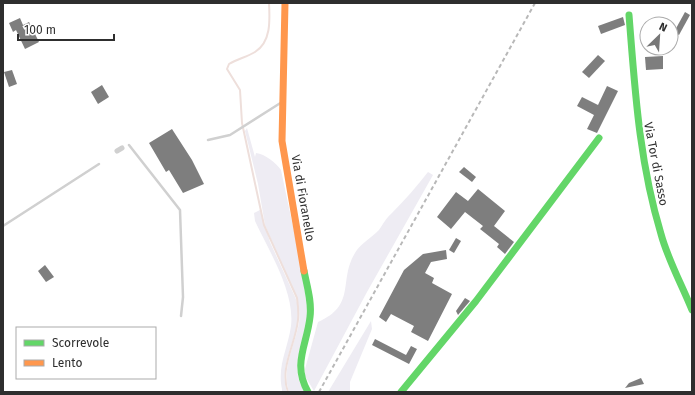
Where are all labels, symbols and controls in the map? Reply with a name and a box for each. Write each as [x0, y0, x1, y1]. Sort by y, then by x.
scale bar [18, 16, 114, 42]
north arrow [639, 16, 679, 56]
text: N [657, 20, 669, 35]
text: 100 m [24, 23, 56, 37]
street label: Via Tor di Sasso [641, 121, 671, 207]
street label: Via di Fioranello [288, 154, 318, 242]
legend [16, 327, 156, 379]
text: Scorrevole [52, 336, 109, 350]
text: Lento [52, 356, 82, 370]

